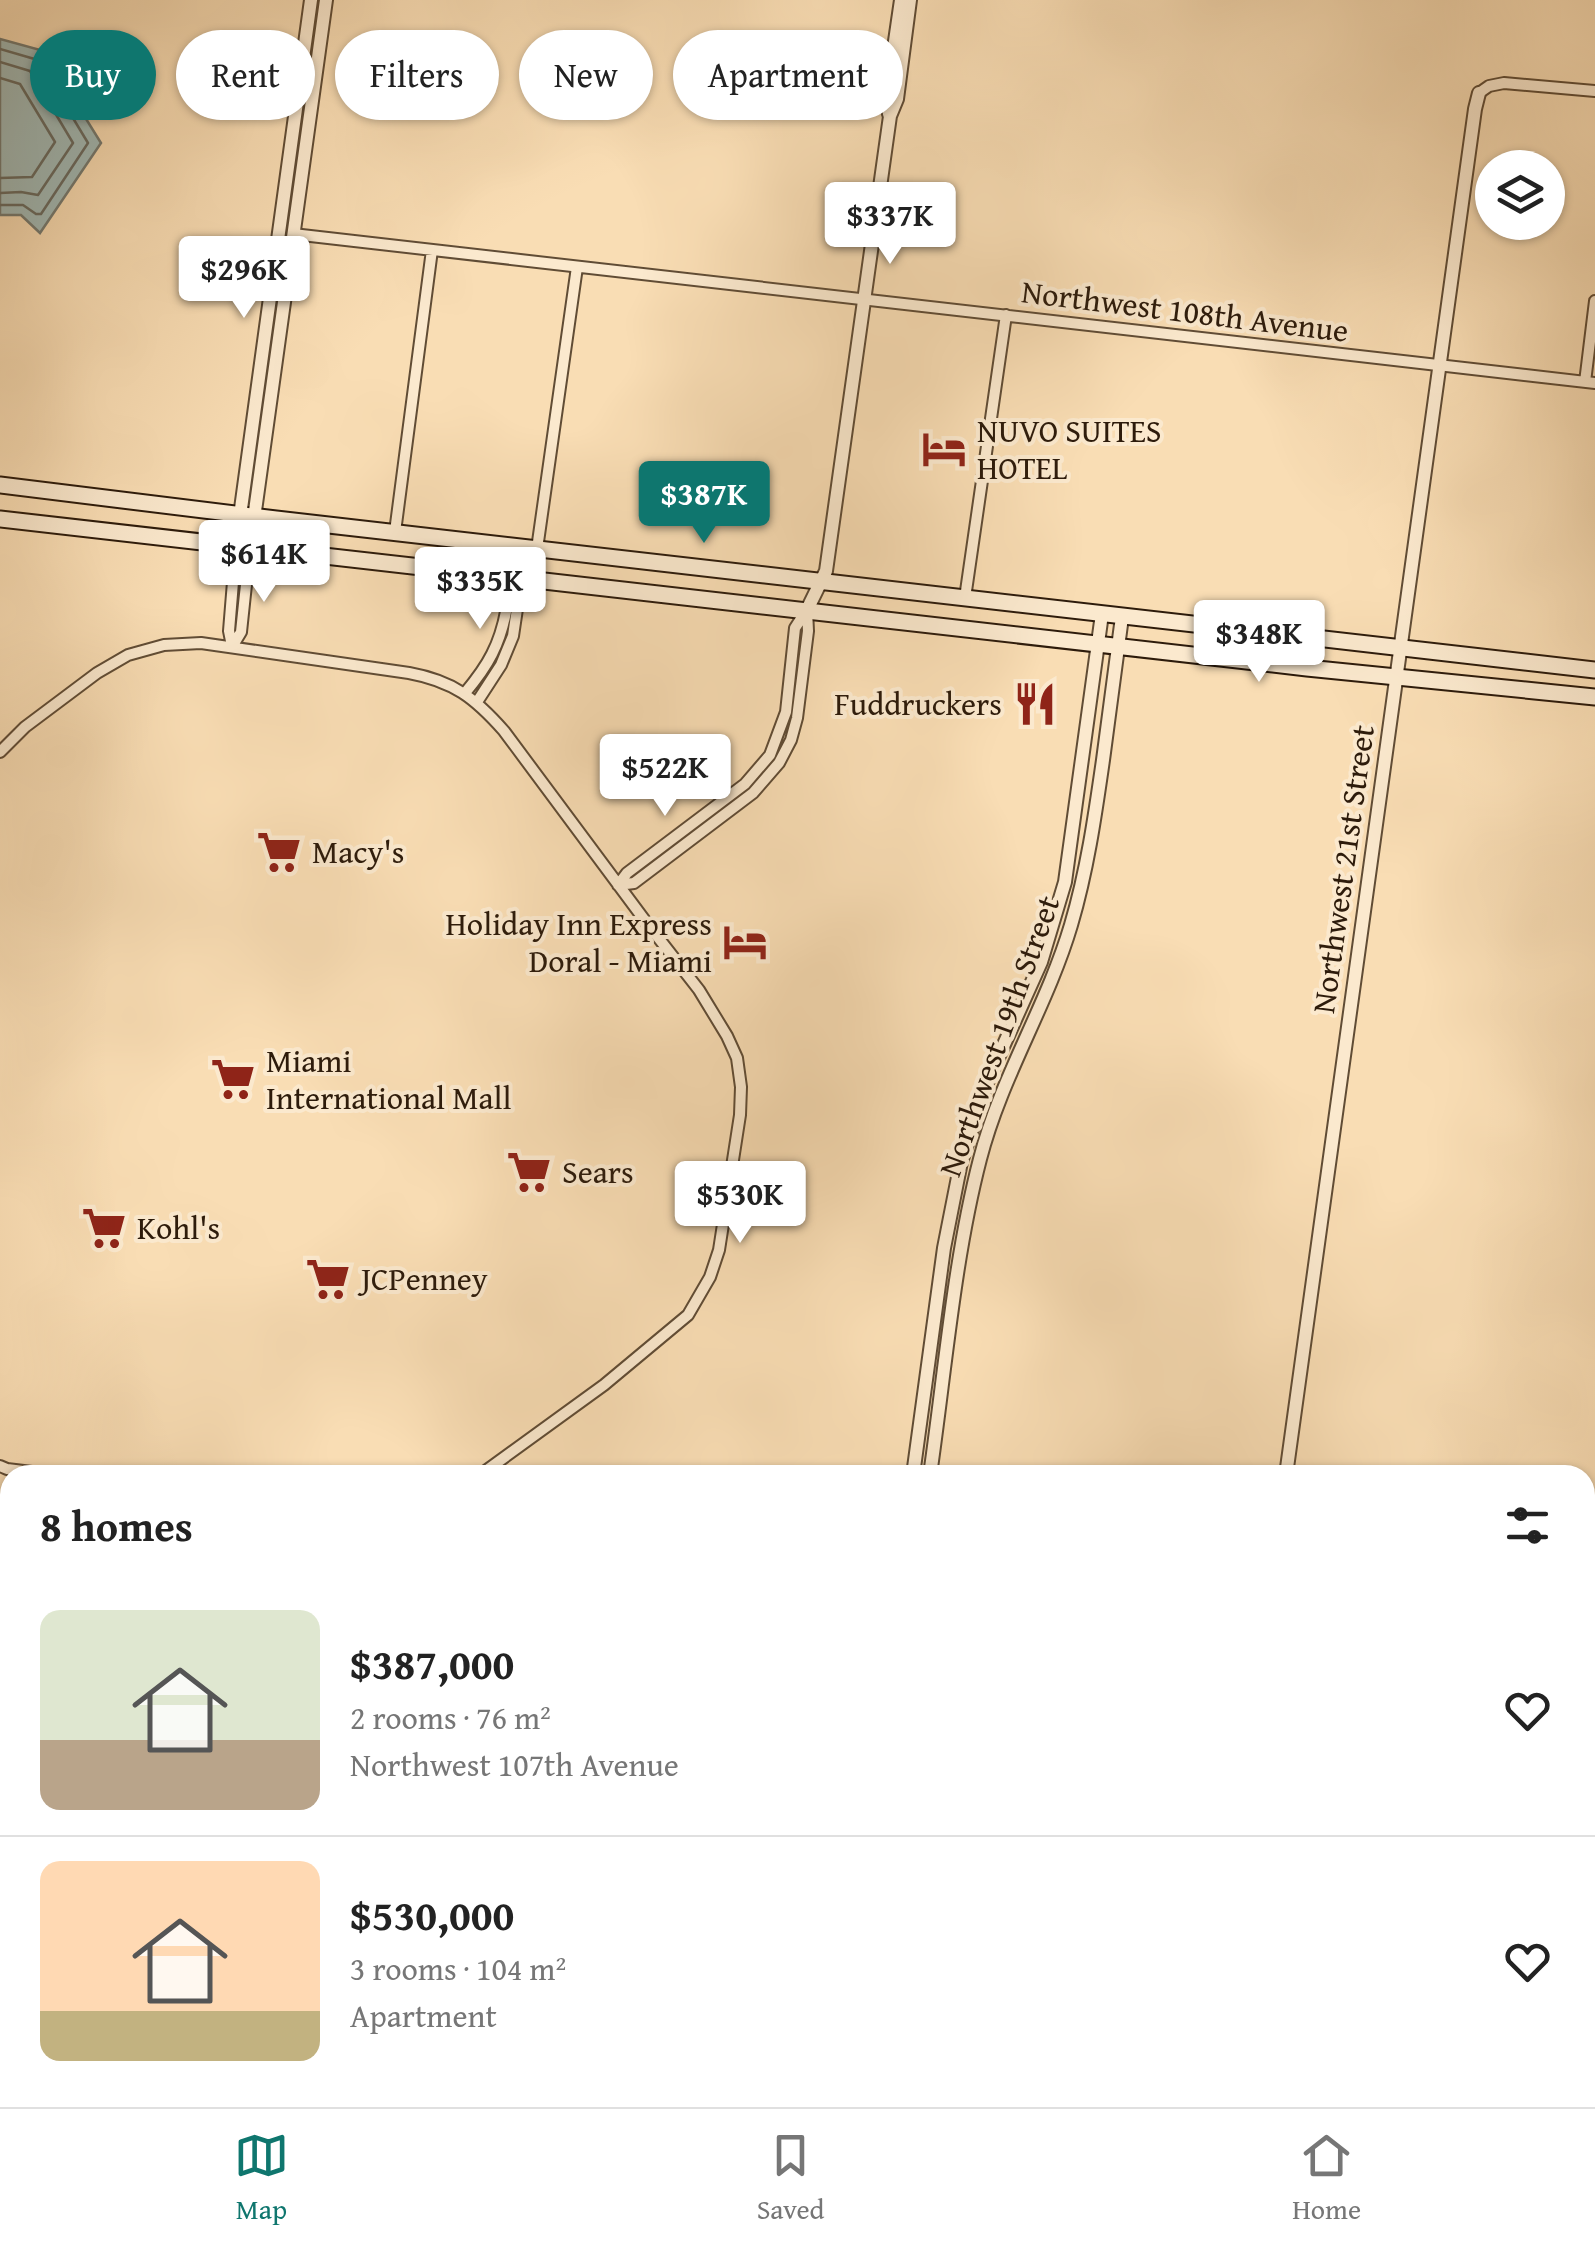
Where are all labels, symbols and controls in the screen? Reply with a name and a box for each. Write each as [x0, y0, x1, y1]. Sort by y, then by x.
chip: Buy [30, 30, 156, 120]
chip: Rent [176, 30, 315, 120]
chip: Filters [335, 30, 499, 120]
chip: New [519, 30, 653, 120]
chip: Apartment [673, 30, 903, 120]
map controls [1475, 150, 1565, 240]
button: layers [1475, 150, 1565, 240]
pin: $337K [820, 182, 960, 267]
text: $337K [847, 191, 933, 238]
pin: $296K [174, 236, 314, 321]
text: $296K [201, 245, 287, 292]
street label: Northwest 108th Avenue [1019, 267, 1351, 354]
place label: NUVO SUITES HOTEL [977, 407, 1161, 491]
hotel icon: NUVO SUITES HOTEL [920, 425, 968, 473]
pin: $387K [634, 461, 774, 546]
text: $387K [661, 470, 747, 517]
pin: $614K [194, 520, 334, 605]
text: $614K [221, 529, 307, 576]
pin: $335K [410, 547, 550, 632]
text: $335K [437, 556, 523, 603]
pin: $348K [1189, 600, 1329, 685]
text: $348K [1216, 609, 1302, 656]
place label: Fuddruckers [834, 680, 1002, 727]
restaurant icon: Fuddruckers [1011, 680, 1059, 728]
street label: Northwest 21st Street [1299, 722, 1386, 1016]
pin: $522K [595, 734, 735, 819]
text: $522K [622, 743, 708, 790]
supermarket icon: Macy's [255, 828, 303, 876]
place label: Macy's [312, 828, 404, 875]
street label: Northwest 19th Street [926, 889, 1071, 1183]
place label: Holiday Inn Express Doral - Miami [446, 900, 712, 984]
hotel icon: Holiday Inn Express Doral - Miami [721, 918, 769, 966]
place label: Miami International Mall [266, 1037, 511, 1121]
supermarket icon: Miami International Mall [209, 1055, 257, 1103]
supermarket icon: Sears [505, 1148, 553, 1196]
place label: Sears [562, 1148, 634, 1195]
pin: $530K [670, 1161, 810, 1246]
text: $530K [697, 1170, 783, 1217]
supermarket icon: Kohl's [80, 1204, 128, 1252]
place label: Kohl's [137, 1204, 220, 1251]
supermarket icon: JCPenney [304, 1255, 352, 1303]
place label: JCPenney [357, 1255, 488, 1302]
text: 8 homes [40, 1495, 193, 1556]
icon: filters [1500, 1498, 1555, 1553]
text: $387,000 [350, 1633, 514, 1694]
icon: home [120, 1650, 240, 1770]
icon: heart [1500, 1683, 1555, 1738]
text: 2 rooms · 76 m² [350, 1694, 551, 1741]
text: Northwest 107th Avenue [350, 1741, 679, 1788]
text: $530,000 [350, 1884, 514, 1945]
icon: home [120, 1901, 240, 2021]
icon: heart [1500, 1934, 1555, 1989]
text: 3 rooms · 104 m² [350, 1945, 566, 1992]
text: Apartment [350, 1992, 497, 2039]
tab: Map [234, 2128, 289, 2229]
tab: Saved [757, 2128, 824, 2229]
tab: Home [1292, 2128, 1361, 2229]

